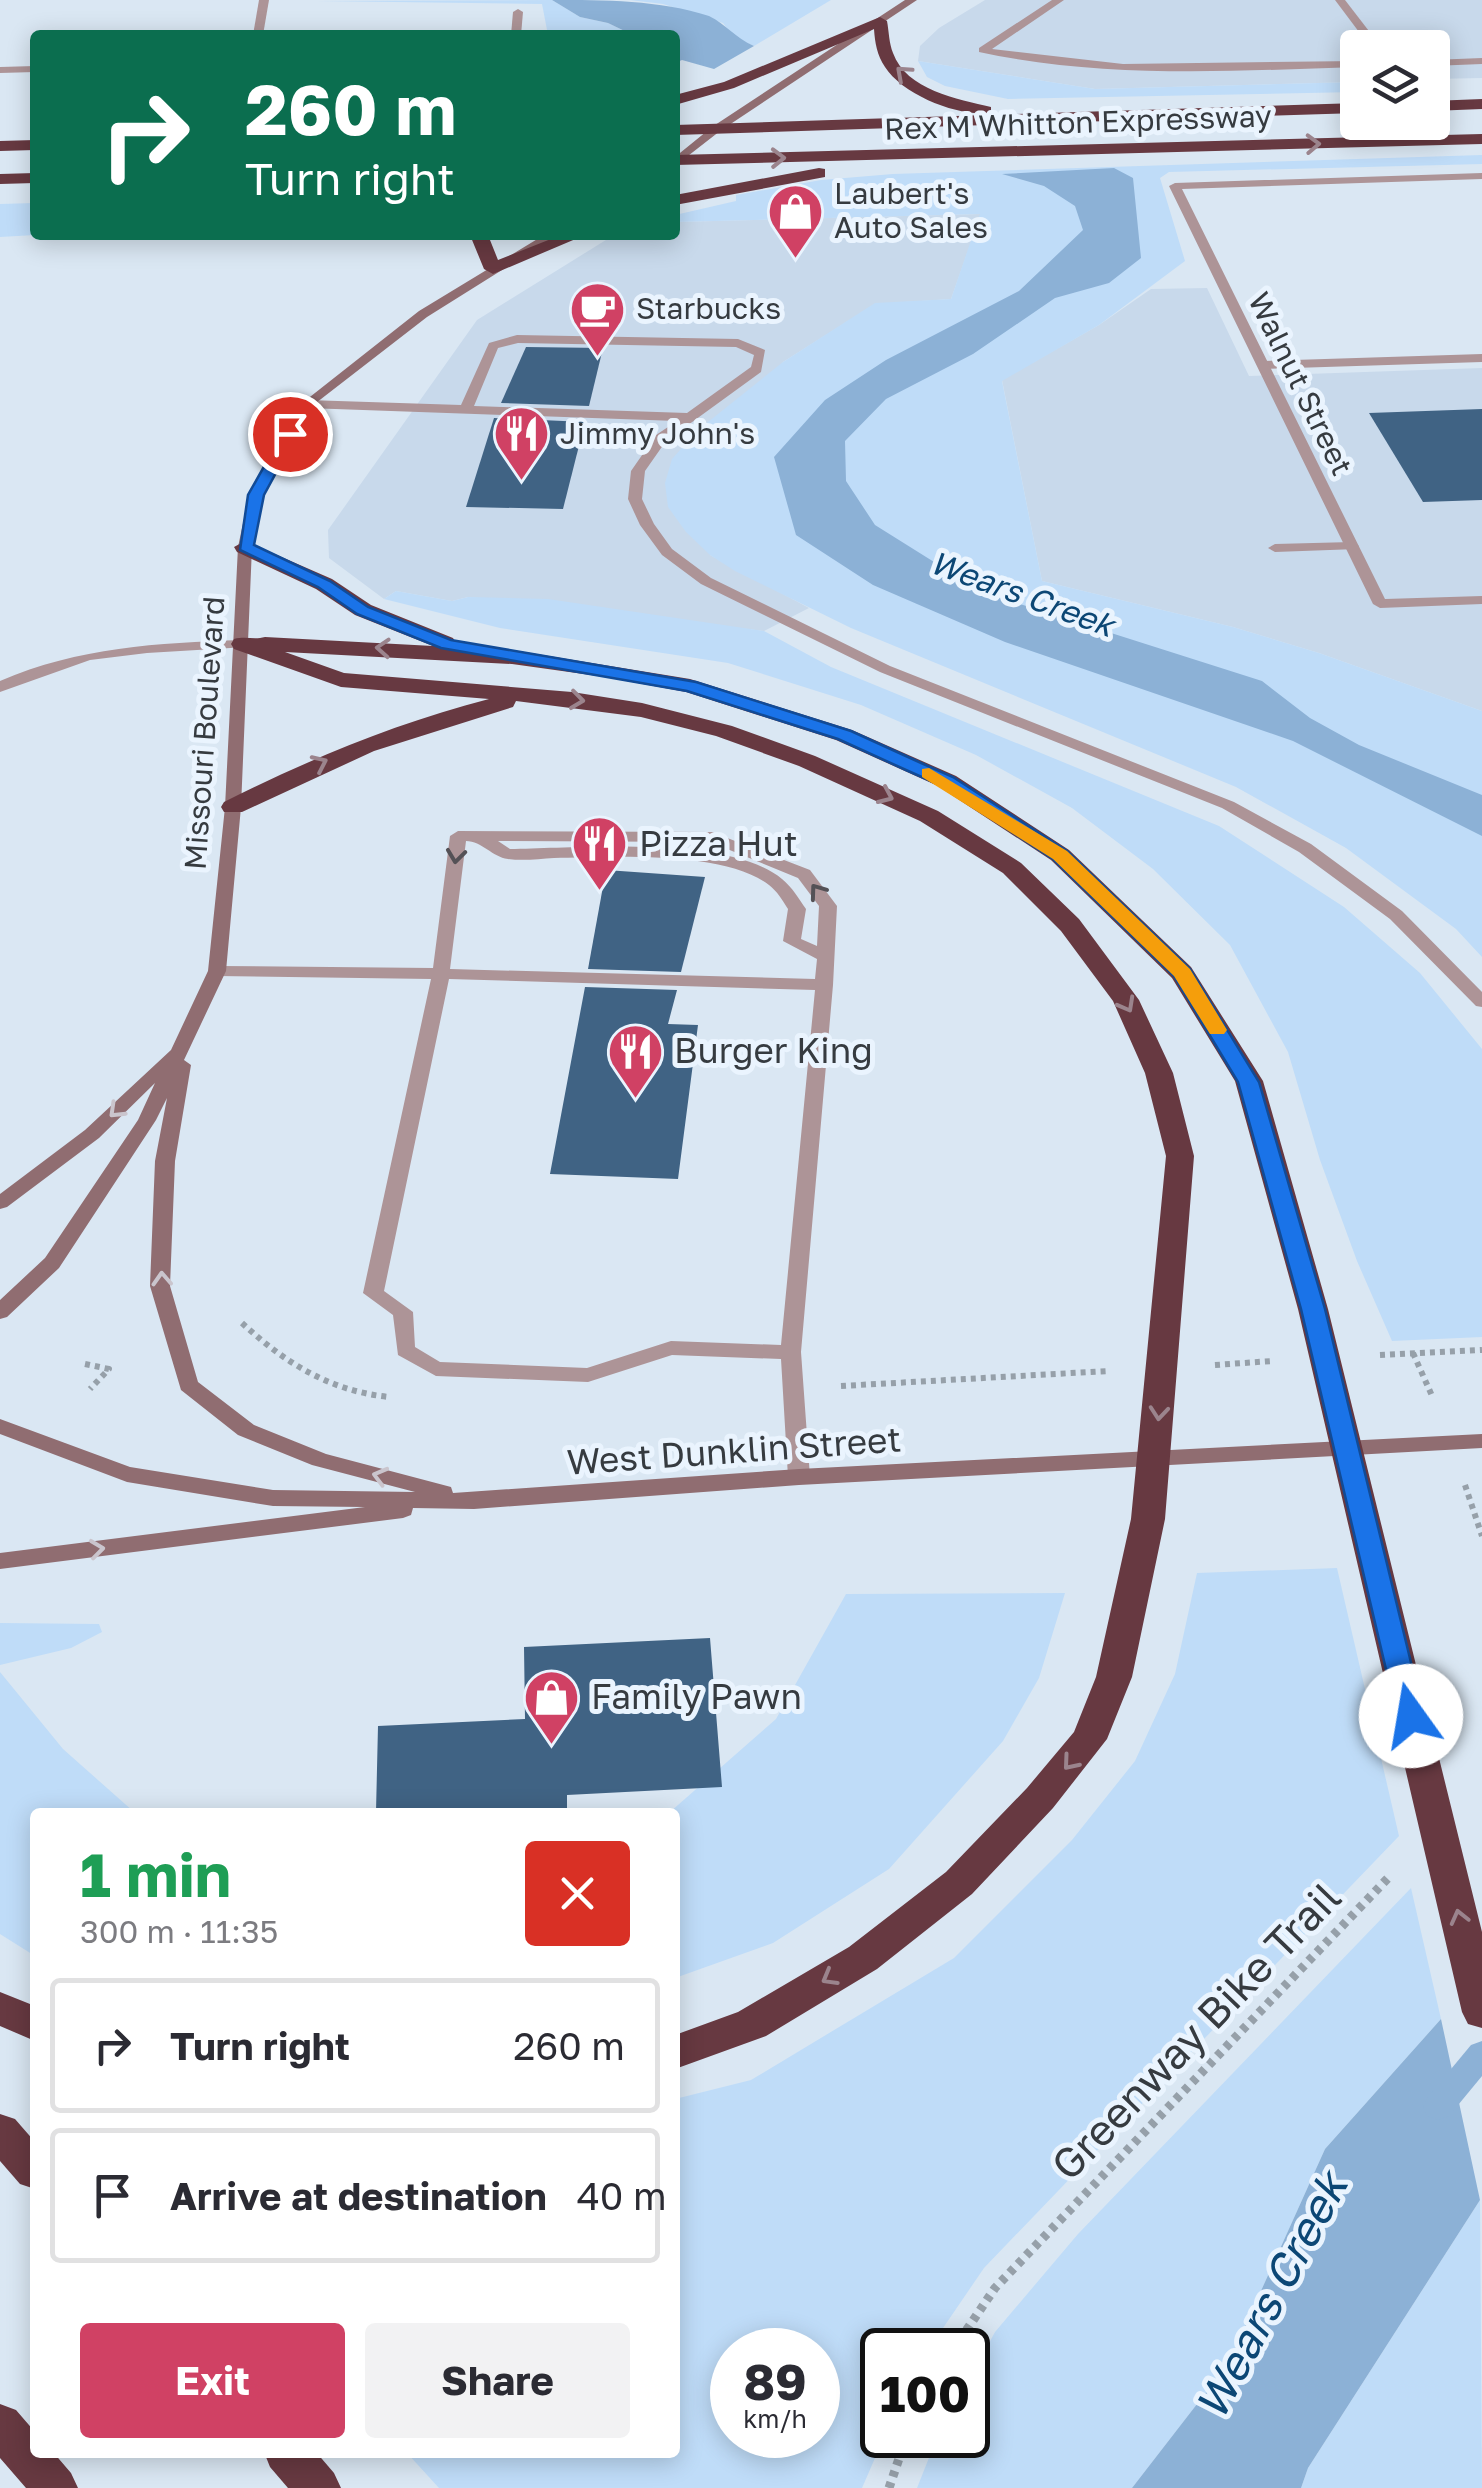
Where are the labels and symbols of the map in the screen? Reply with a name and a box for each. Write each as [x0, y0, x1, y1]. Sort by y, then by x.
one-way arrow [896, 67, 914, 85]
street label: Rex M Whitton Expressway [884, 97, 1273, 147]
one-way arrow [1306, 134, 1322, 155]
one-way arrow [772, 147, 787, 169]
place label: Laubert's Auto Sales [834, 175, 988, 245]
shop icon: Laubert's Auto Sales [765, 181, 825, 260]
cafe icon: Starbucks [567, 279, 627, 358]
street label: Walnut Street [1241, 286, 1361, 481]
place label: Starbucks [636, 290, 781, 326]
pin [248, 392, 333, 477]
restaurant icon: Jimmy John's [491, 404, 551, 483]
place label: Jimmy John's [560, 415, 755, 451]
water label: Wears Creek [925, 542, 1122, 645]
street label: Missouri Boulevard [176, 595, 232, 871]
one-way arrow [375, 638, 391, 660]
one-way arrow [569, 689, 585, 710]
one-way arrow [310, 755, 328, 775]
one-way arrow [876, 784, 894, 804]
restaurant icon: Pizza Hut [570, 814, 630, 893]
place label: Pizza Hut [639, 822, 798, 864]
one-way arrow [446, 848, 467, 865]
one-way arrow [811, 884, 829, 902]
one-way arrow [1114, 994, 1134, 1012]
restaurant icon: Burger King [605, 1021, 665, 1100]
place label: Burger King [674, 1029, 873, 1071]
one-way arrow [109, 1100, 127, 1118]
one-way arrow [152, 1271, 173, 1287]
one-way arrow [1148, 1405, 1170, 1421]
street label: West Dunklin Street [565, 1417, 903, 1483]
one-way arrow [372, 1466, 389, 1487]
one-way arrow [89, 1539, 105, 1560]
position arrow [1359, 1664, 1463, 1768]
shop icon: Family Pawn [522, 1667, 582, 1746]
place label: Family Pawn [591, 1675, 802, 1717]
one-way arrow [1063, 1751, 1081, 1769]
street label: Greenway Bike Trail [1041, 1871, 1350, 2189]
one-way arrow [1450, 1909, 1471, 1926]
one-way arrow [822, 1966, 840, 1986]
water label: Wears Creek [1183, 2159, 1360, 2428]
speed limit sign: 100 [860, 2328, 990, 2458]

